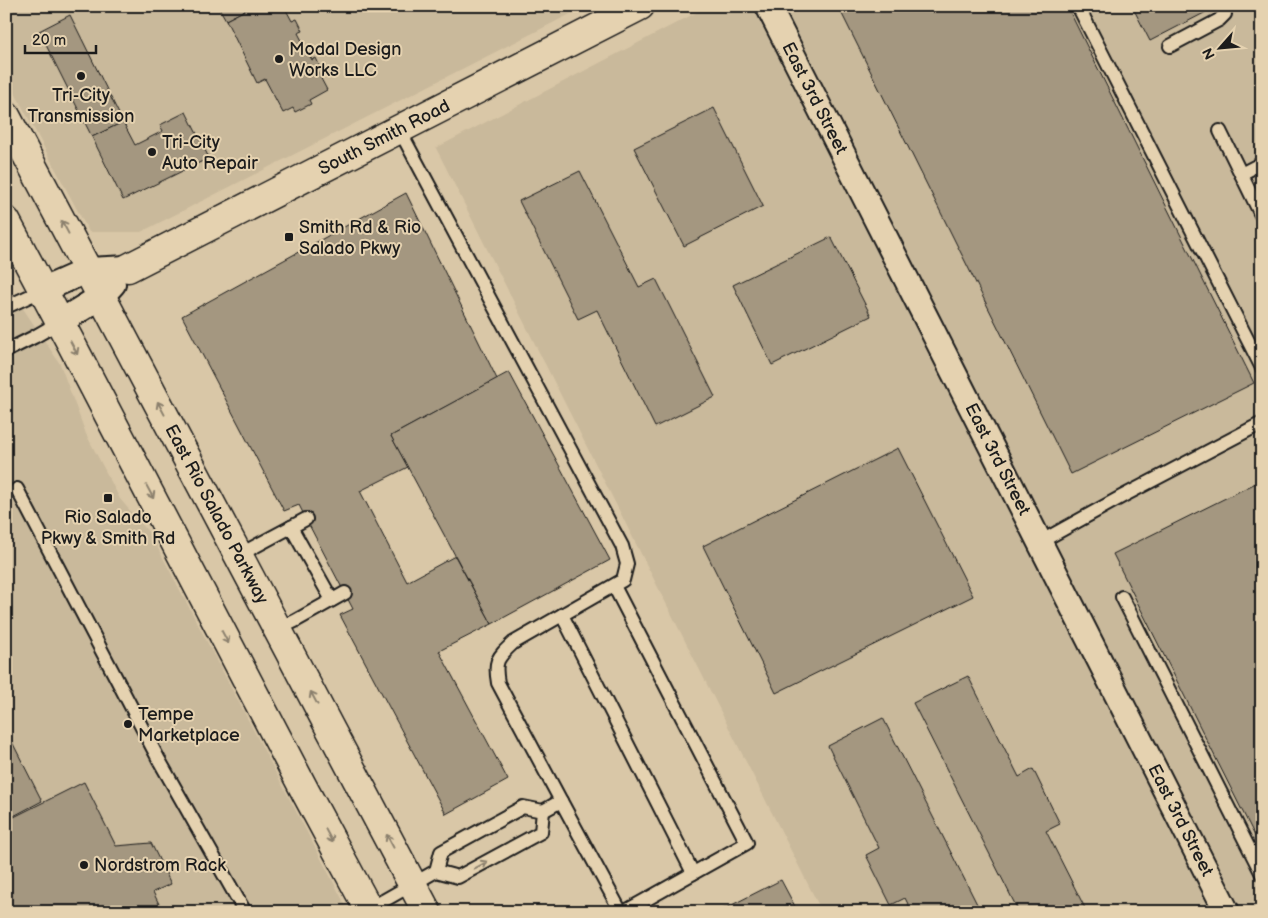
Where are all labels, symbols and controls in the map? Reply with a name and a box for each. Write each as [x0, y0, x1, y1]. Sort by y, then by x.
scale bar [25, 22, 96, 54]
north arrow [1196, 22, 1246, 72]
text: 20 m [32, 31, 66, 50]
place label: Modal Design Works LLC [289, 39, 401, 81]
street label: East 3rd Street [777, 39, 852, 158]
text: N [1199, 45, 1219, 62]
marker: Modal Design Works LLC [273, 53, 285, 65]
marker: Tri-City Transmission [75, 70, 87, 82]
place label: Tri-City Transmission [28, 85, 134, 127]
street label: South Smith Road [315, 95, 454, 180]
place label: Tri-City Auto Repair [162, 132, 258, 174]
marker: Tri-City Auto Repair [146, 146, 158, 158]
place label: Smith Rd & Rio Salado Pkwy [299, 217, 421, 259]
one-way arrow [60, 220, 69, 235]
marker: Smith Rd & Rio Salado Pkwy [283, 231, 295, 243]
one-way arrow [69, 341, 79, 356]
street label: East 3rd Street [960, 400, 1035, 519]
one-way arrow [156, 401, 165, 416]
street label: East Rio Salado Parkway [160, 421, 273, 608]
one-way arrow [145, 485, 155, 500]
marker: Rio Salado Pkwy & Smith Rd [102, 492, 114, 504]
place label: Rio Salado Pkwy & Smith Rd [41, 507, 175, 549]
one-way arrow [220, 629, 230, 644]
one-way arrow [309, 690, 319, 705]
place label: Tempe Marketplace [138, 704, 240, 746]
marker: Tempe Marketplace [122, 718, 134, 730]
street label: East 3rd Street [1143, 761, 1218, 880]
one-way arrow [324, 828, 334, 843]
one-way arrow [385, 834, 395, 849]
place label: Nordstrom Rack [94, 855, 226, 876]
marker: Nordstrom Rack [78, 859, 90, 871]
one-way arrow [473, 859, 487, 869]

